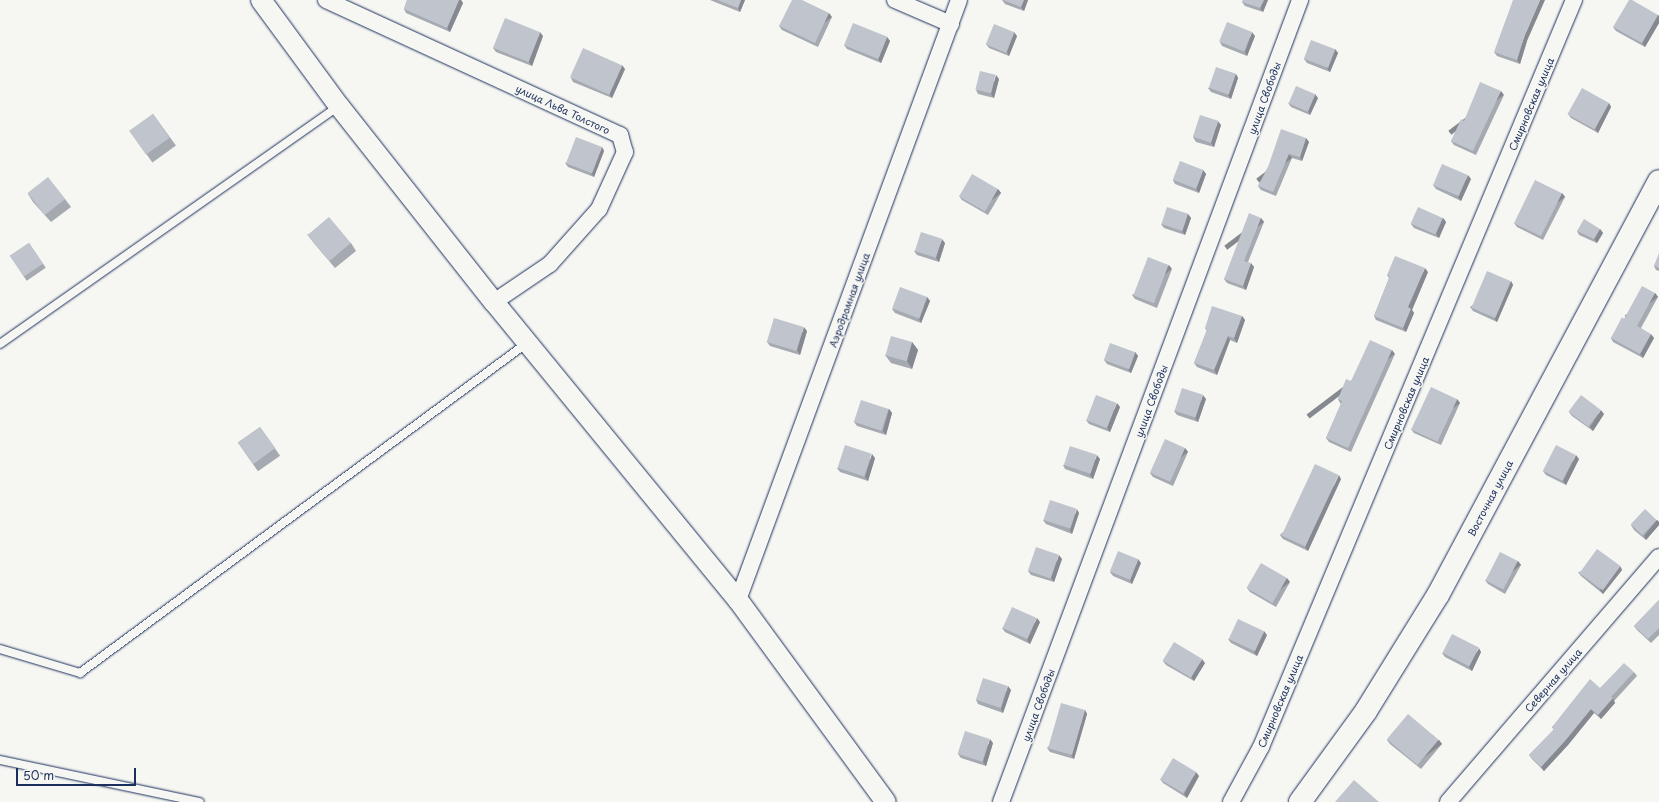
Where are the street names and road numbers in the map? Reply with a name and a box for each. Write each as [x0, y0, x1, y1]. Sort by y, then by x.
street label: Смирновская улица [1506, 55, 1556, 153]
street label: улица Свободы [1245, 60, 1283, 136]
street label: улица Льва Толстого [514, 82, 612, 136]
street label: Аэродромная улица [826, 251, 872, 349]
street label: Смирновская улица [1381, 354, 1431, 452]
street label: улица Свободы [1132, 363, 1170, 439]
street label: Восточная улица [1465, 458, 1515, 538]
street label: Северная улица [1522, 646, 1584, 714]
street label: Смирновская улица [1255, 652, 1305, 750]
street label: улица Свободы [1019, 667, 1057, 743]

